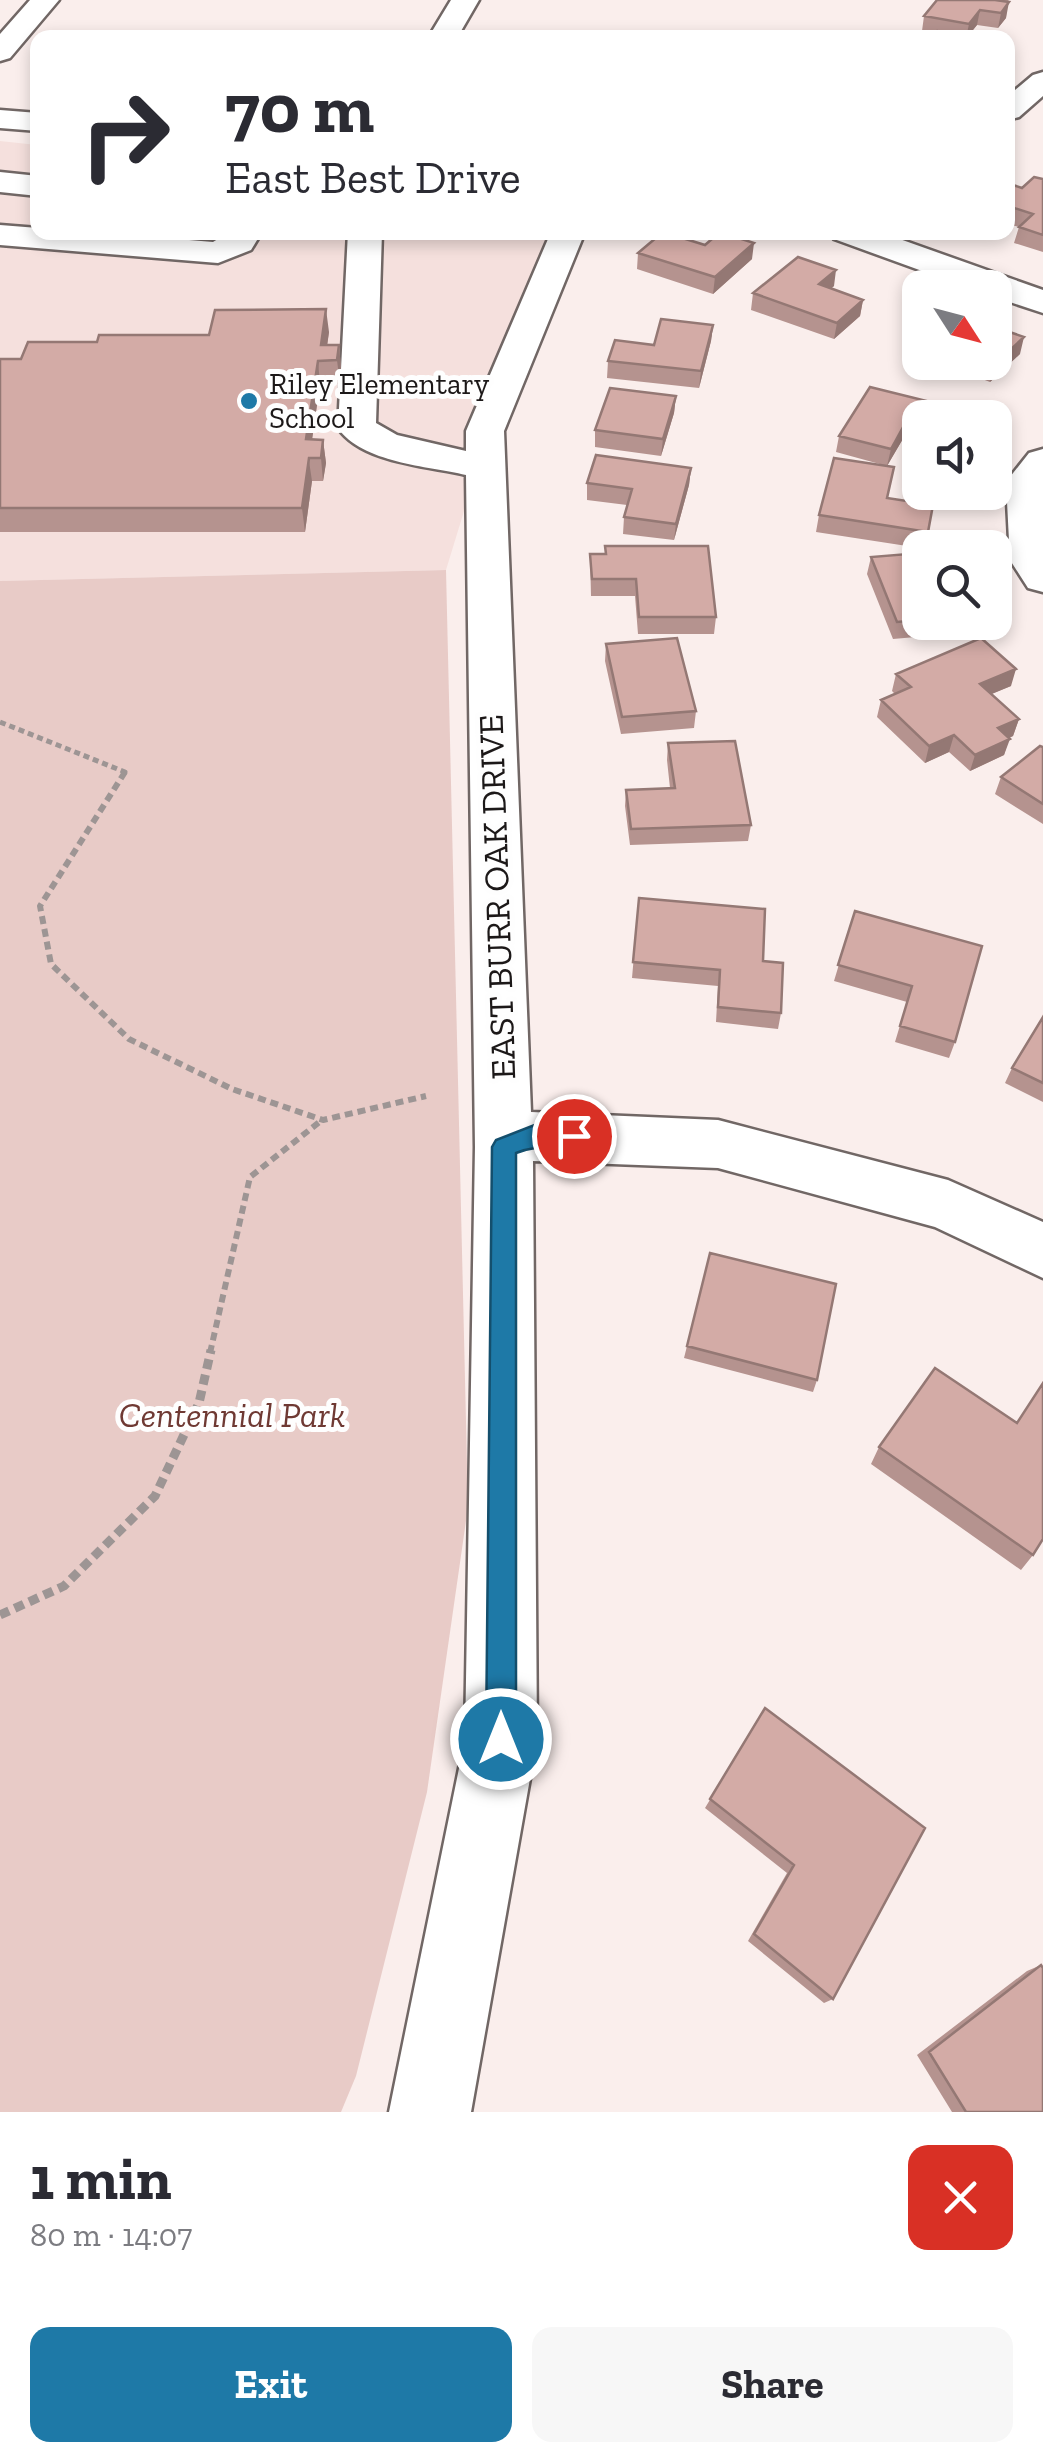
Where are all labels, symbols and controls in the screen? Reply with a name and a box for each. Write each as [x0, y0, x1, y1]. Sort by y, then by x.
text: 70 m [225, 66, 374, 150]
icon: right [60, 70, 190, 200]
text: East Best Drive [225, 151, 521, 205]
north arrow [902, 270, 1012, 380]
map controls [902, 270, 1012, 640]
place label: Riley Elementary School [269, 366, 490, 436]
marker: Riley Elementary School [238, 390, 260, 412]
button: sound [902, 400, 1012, 510]
button: search [902, 530, 1012, 640]
street label: EAST BURR OAK DRIVE [470, 714, 524, 1080]
pin [532, 1094, 617, 1179]
icon: arrive [547, 1109, 602, 1164]
park label: Centennial Park [119, 1394, 345, 1436]
position arrow [449, 1687, 553, 1791]
text: 1 min [30, 2142, 172, 2214]
button: close [908, 2145, 1013, 2250]
text: 80 m · 14:07 [30, 2216, 192, 2254]
button: Exit [30, 2327, 512, 2442]
button: Share [532, 2327, 1013, 2442]

